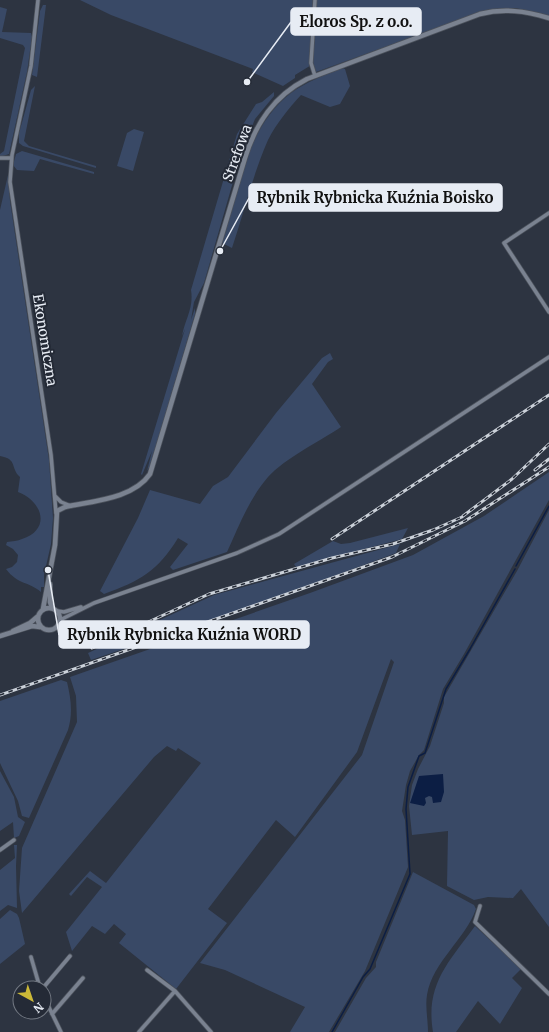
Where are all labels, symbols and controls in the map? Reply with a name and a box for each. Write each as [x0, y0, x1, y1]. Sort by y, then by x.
callout: Eloros Sp. z o.o. [291, 8, 421, 35]
text: Eloros Sp. z o.o. [299, 12, 413, 31]
street label: Strefowa [218, 121, 256, 184]
callout: Rybnik Rybnicka Kuźnia Boisko [249, 184, 502, 211]
text: Rybnik Rybnicka Kuźnia Boisko [257, 188, 494, 207]
street label: Ekonomiczna [29, 293, 61, 388]
callout: Rybnik Rybnicka Kuźnia WORD [59, 621, 309, 648]
text: Rybnik Rybnicka Kuźnia WORD [67, 625, 301, 644]
north arrow [12, 980, 52, 1020]
text: N [30, 1000, 46, 1016]

